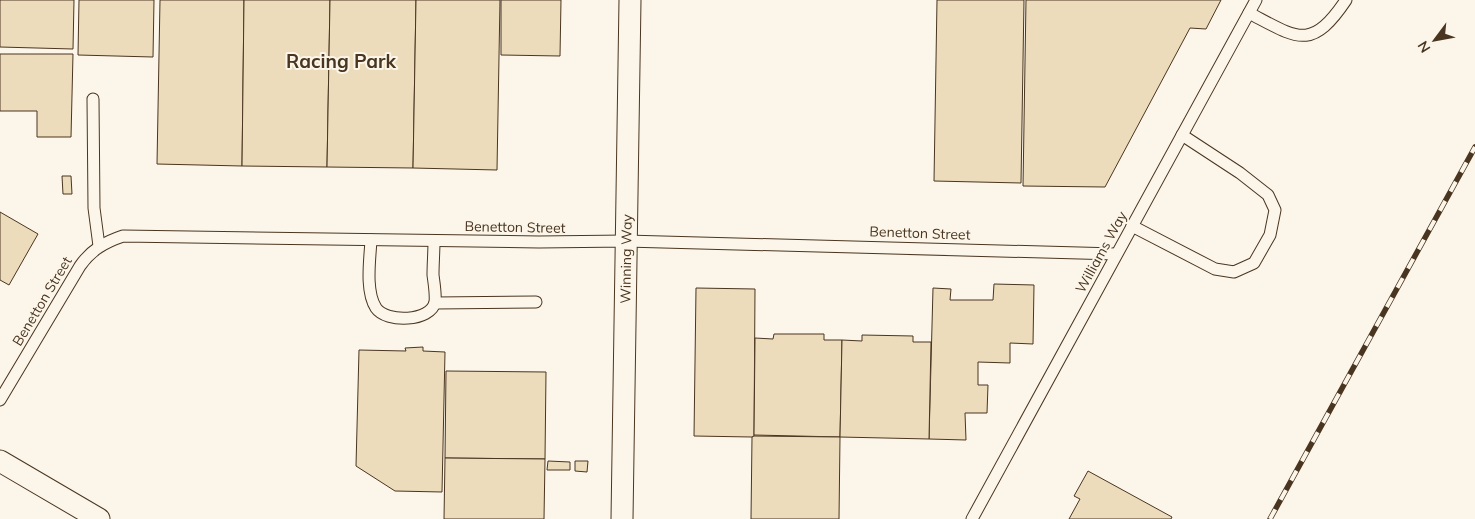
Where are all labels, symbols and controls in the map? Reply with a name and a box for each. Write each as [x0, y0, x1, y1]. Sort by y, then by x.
north arrow [1410, 15, 1460, 65]
text: N [1414, 38, 1434, 56]
district label: Racing Park [286, 49, 397, 73]
street label: Williams Way [1071, 207, 1131, 296]
street label: Winning Way [616, 214, 636, 304]
street label: Benetton Street [464, 217, 566, 237]
street label: Benetton Street [869, 222, 971, 244]
street label: Benetton Street [8, 253, 76, 349]

